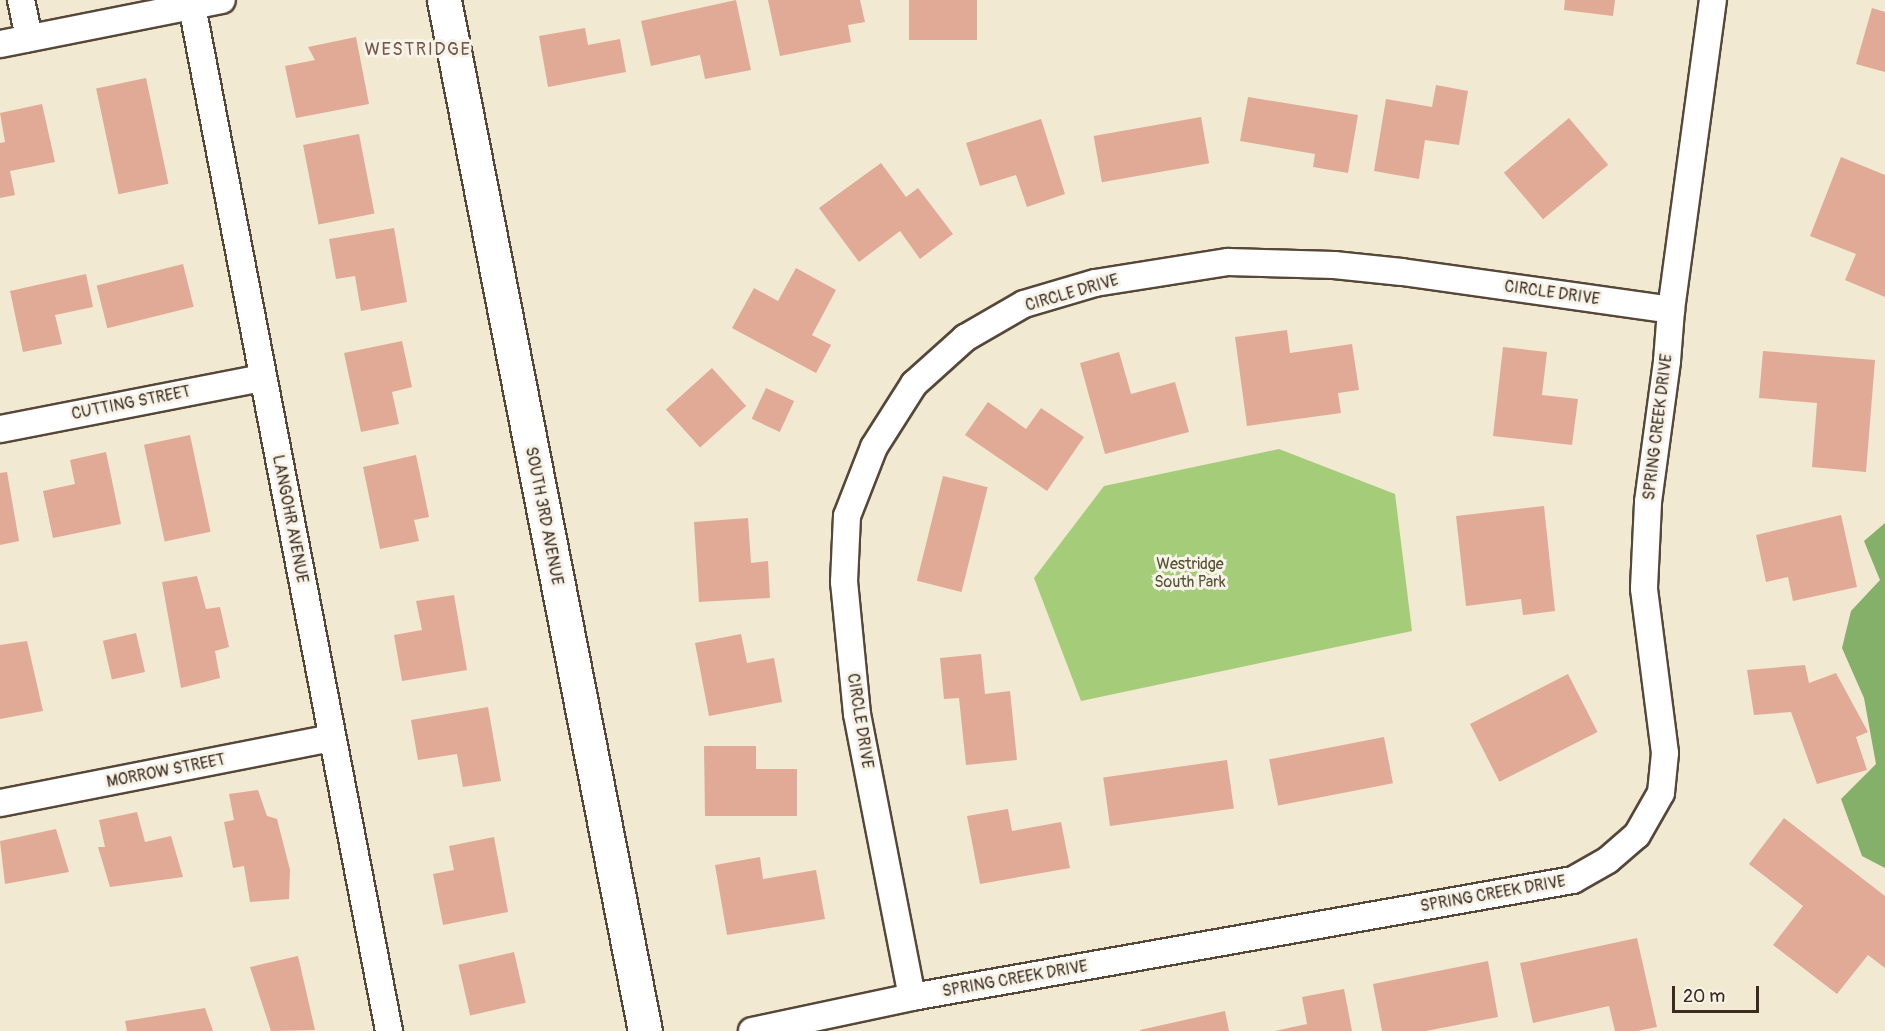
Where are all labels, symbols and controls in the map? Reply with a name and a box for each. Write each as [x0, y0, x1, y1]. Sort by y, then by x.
district label: WESTRIDGE [365, 39, 471, 61]
street label: CIRCLE DRIVE [1023, 271, 1121, 315]
street label: CIRCLE DRIVE [1503, 277, 1601, 309]
street label: SPRING CREEK DRIVE [1639, 353, 1677, 501]
street label: CUTTING STREET [70, 382, 192, 424]
street label: SOUTH 3RD AVENUE [521, 445, 567, 587]
street label: LANGOHR AVENUE [268, 453, 312, 585]
park label: Westridge South Park [1154, 554, 1226, 592]
street label: CIRCLE DRIVE [843, 672, 877, 770]
street label: MORROW STREET [105, 750, 227, 792]
street label: SPRING CREEK DRIVE [1419, 872, 1567, 916]
street label: SPRING CREEK DRIVE [941, 957, 1089, 1001]
scale bar [1675, 974, 1762, 1012]
text: 20 m [1683, 985, 1725, 1008]

